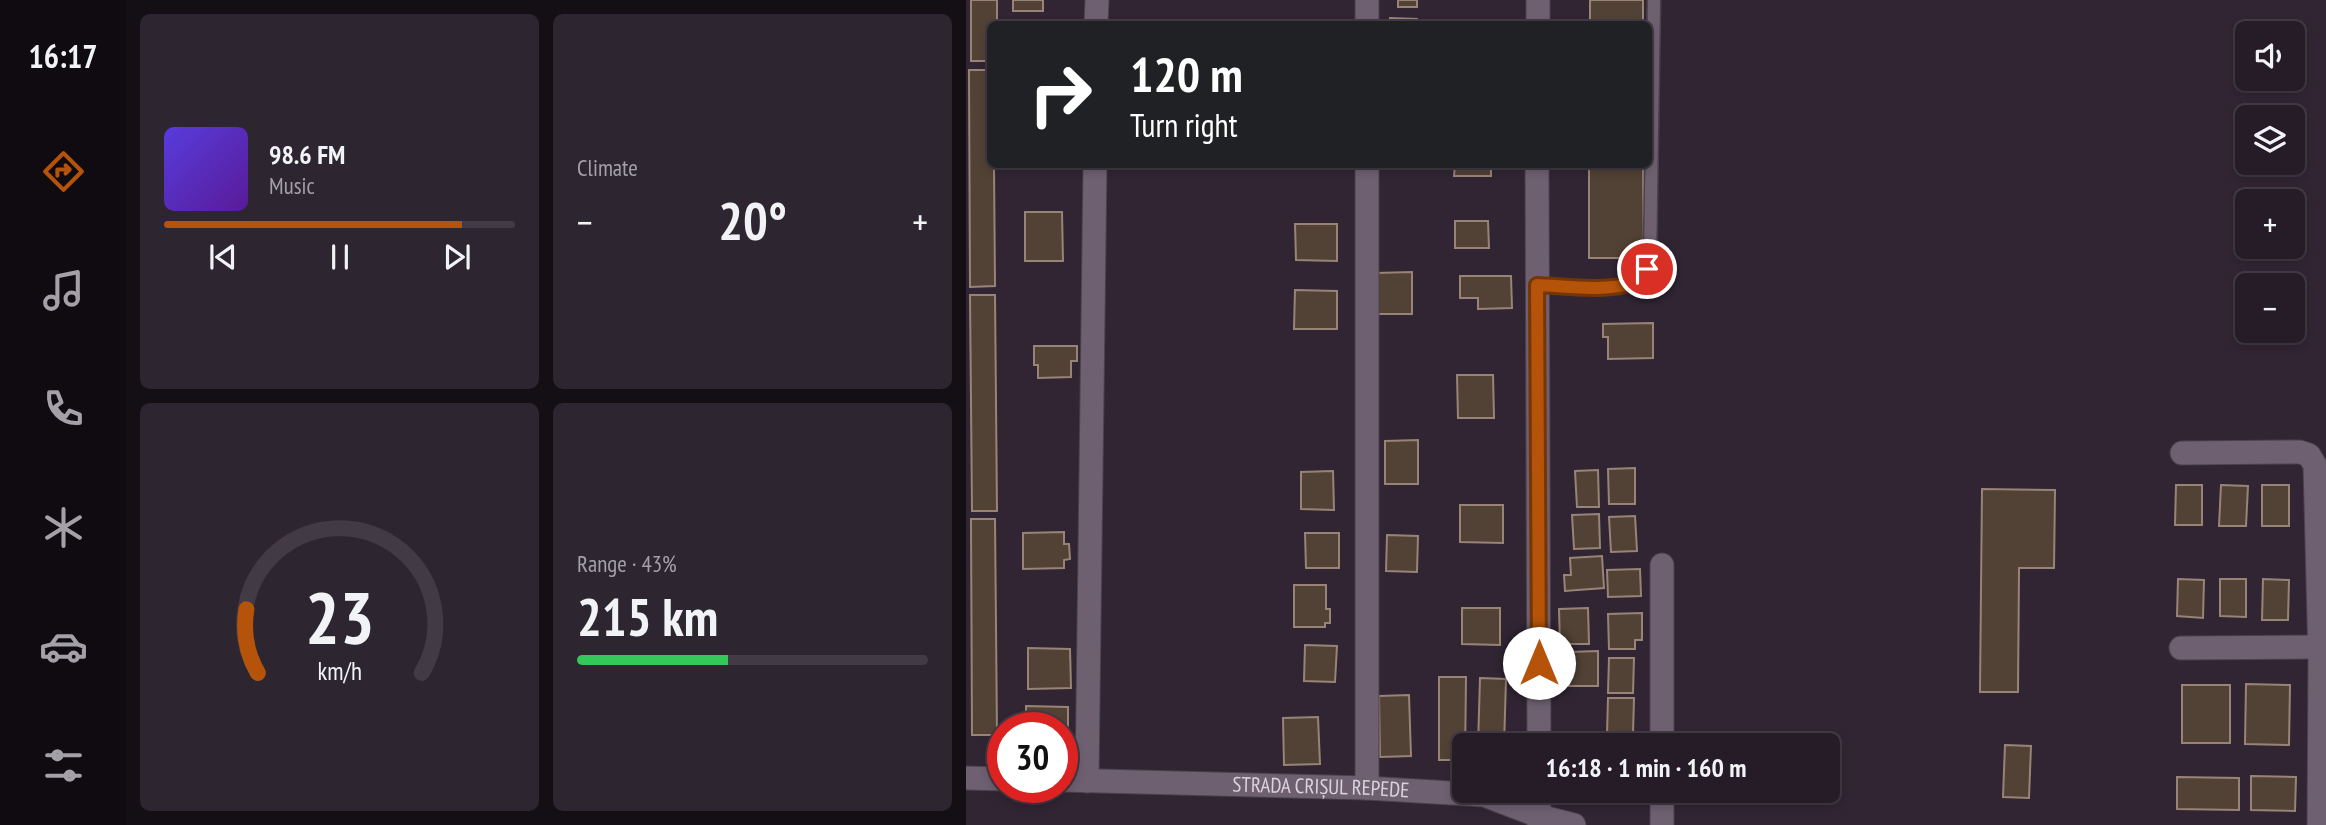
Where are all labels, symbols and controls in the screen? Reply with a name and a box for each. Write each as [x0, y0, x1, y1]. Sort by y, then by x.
map controls [2235, 21, 2305, 343]
button: sound [2235, 21, 2305, 91]
text: 16:17 [28, 35, 98, 77]
text: 120 m [1130, 42, 1243, 106]
icon: right [1015, 49, 1106, 140]
text: Turn right [1130, 104, 1238, 146]
button: layers [2235, 105, 2305, 175]
text: 98.6 FM [269, 138, 345, 171]
icon: directions [39, 147, 88, 196]
text: Climate [577, 153, 638, 182]
text: Music [269, 171, 315, 200]
text: 20° [718, 187, 787, 254]
button: + [2235, 189, 2305, 259]
text: − [577, 197, 593, 246]
text: + [912, 197, 928, 246]
icon: previous [204, 238, 242, 276]
icon: pause [321, 238, 359, 276]
icon: next [438, 238, 476, 276]
pin [1617, 239, 1677, 299]
icon: arrive [1628, 250, 1666, 288]
icon: music [39, 266, 88, 315]
button: − [2235, 273, 2305, 343]
icon: phone [39, 384, 88, 433]
icon: climate [39, 503, 88, 552]
text: Range · 43% [577, 549, 677, 578]
text: 23 [305, 569, 374, 663]
text: 215 km [577, 583, 718, 650]
icon: car [39, 622, 88, 671]
position arrow [1502, 626, 1576, 700]
text: km/h [317, 655, 362, 687]
speed limit sign: 30 [987, 712, 1078, 803]
icon: filters [39, 741, 88, 790]
text: 16:18 · 1 min · 160 m [1546, 751, 1746, 784]
street label: STRADA CRIȘUL REPEDE [1232, 770, 1410, 804]

